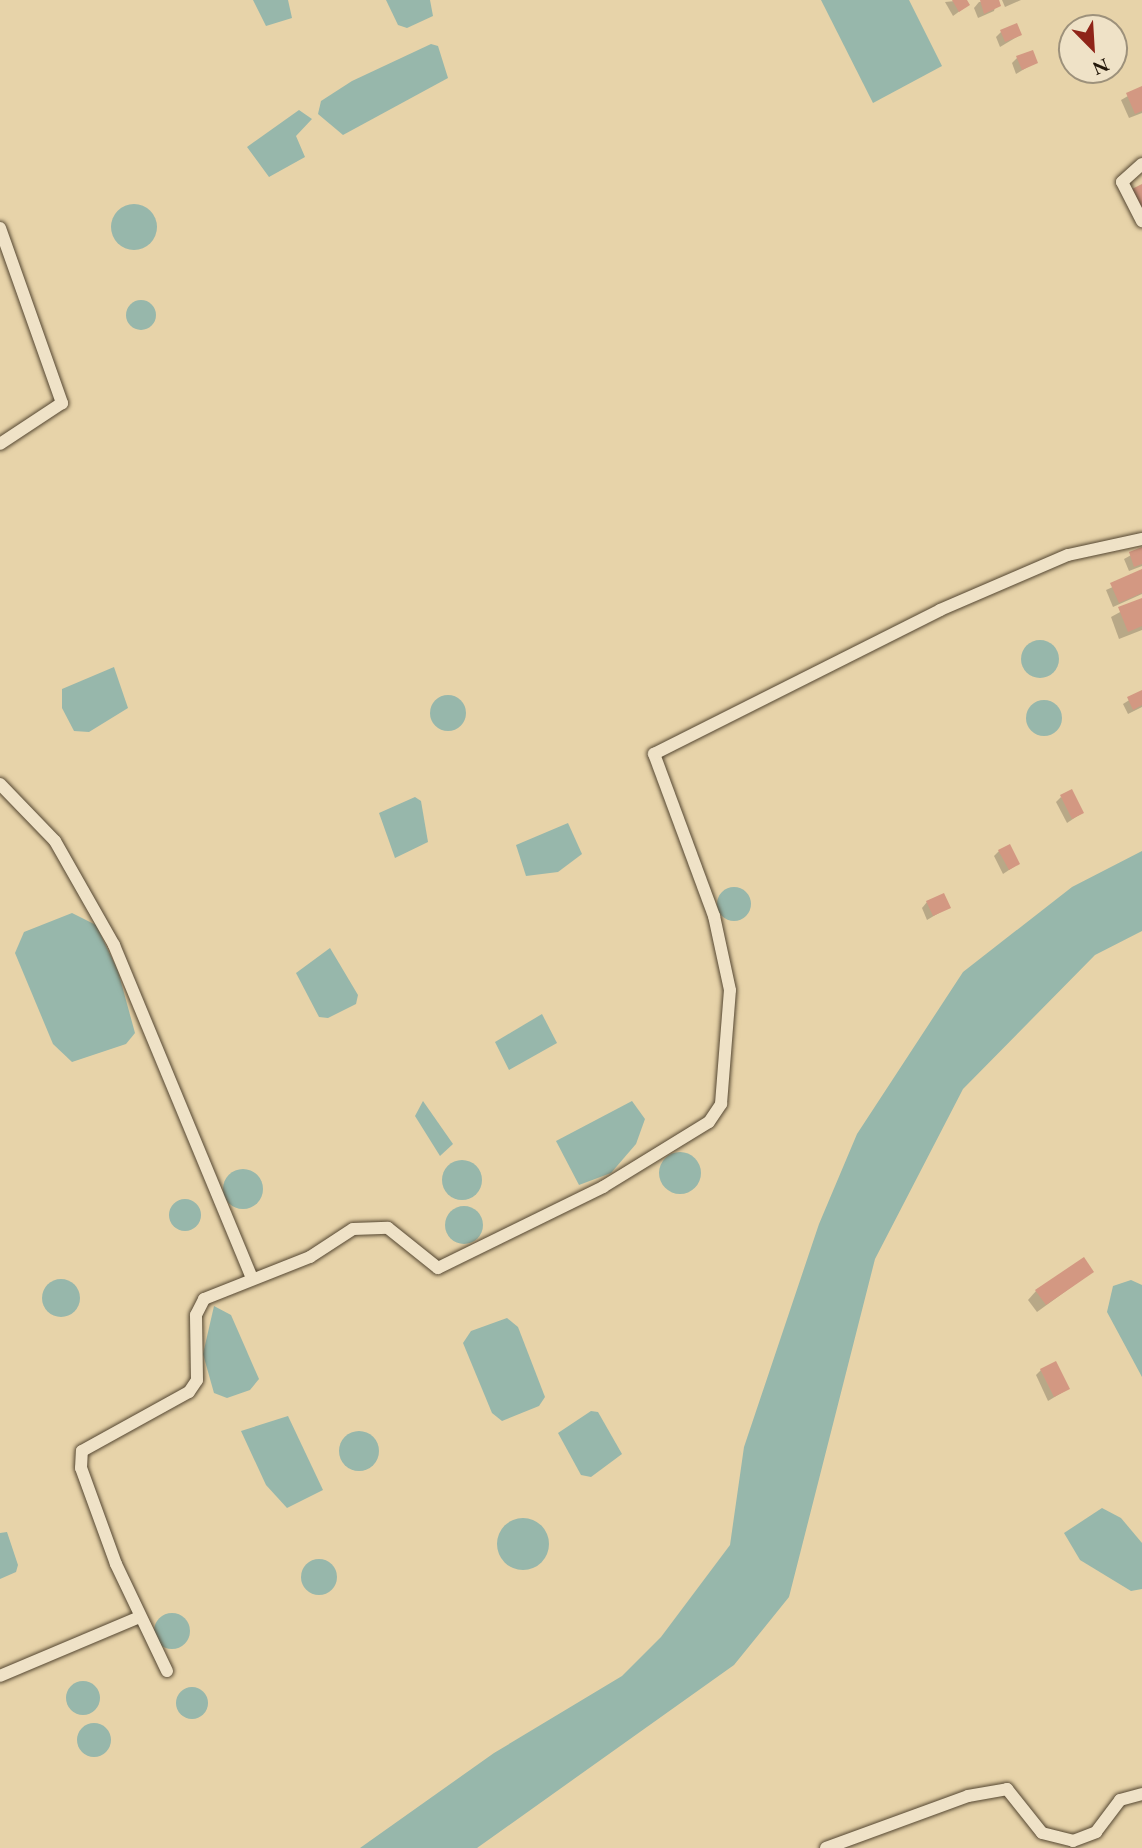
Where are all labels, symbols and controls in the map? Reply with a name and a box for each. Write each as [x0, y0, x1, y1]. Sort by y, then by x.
north arrow [1058, 14, 1128, 84]
text: N [1089, 52, 1113, 81]

